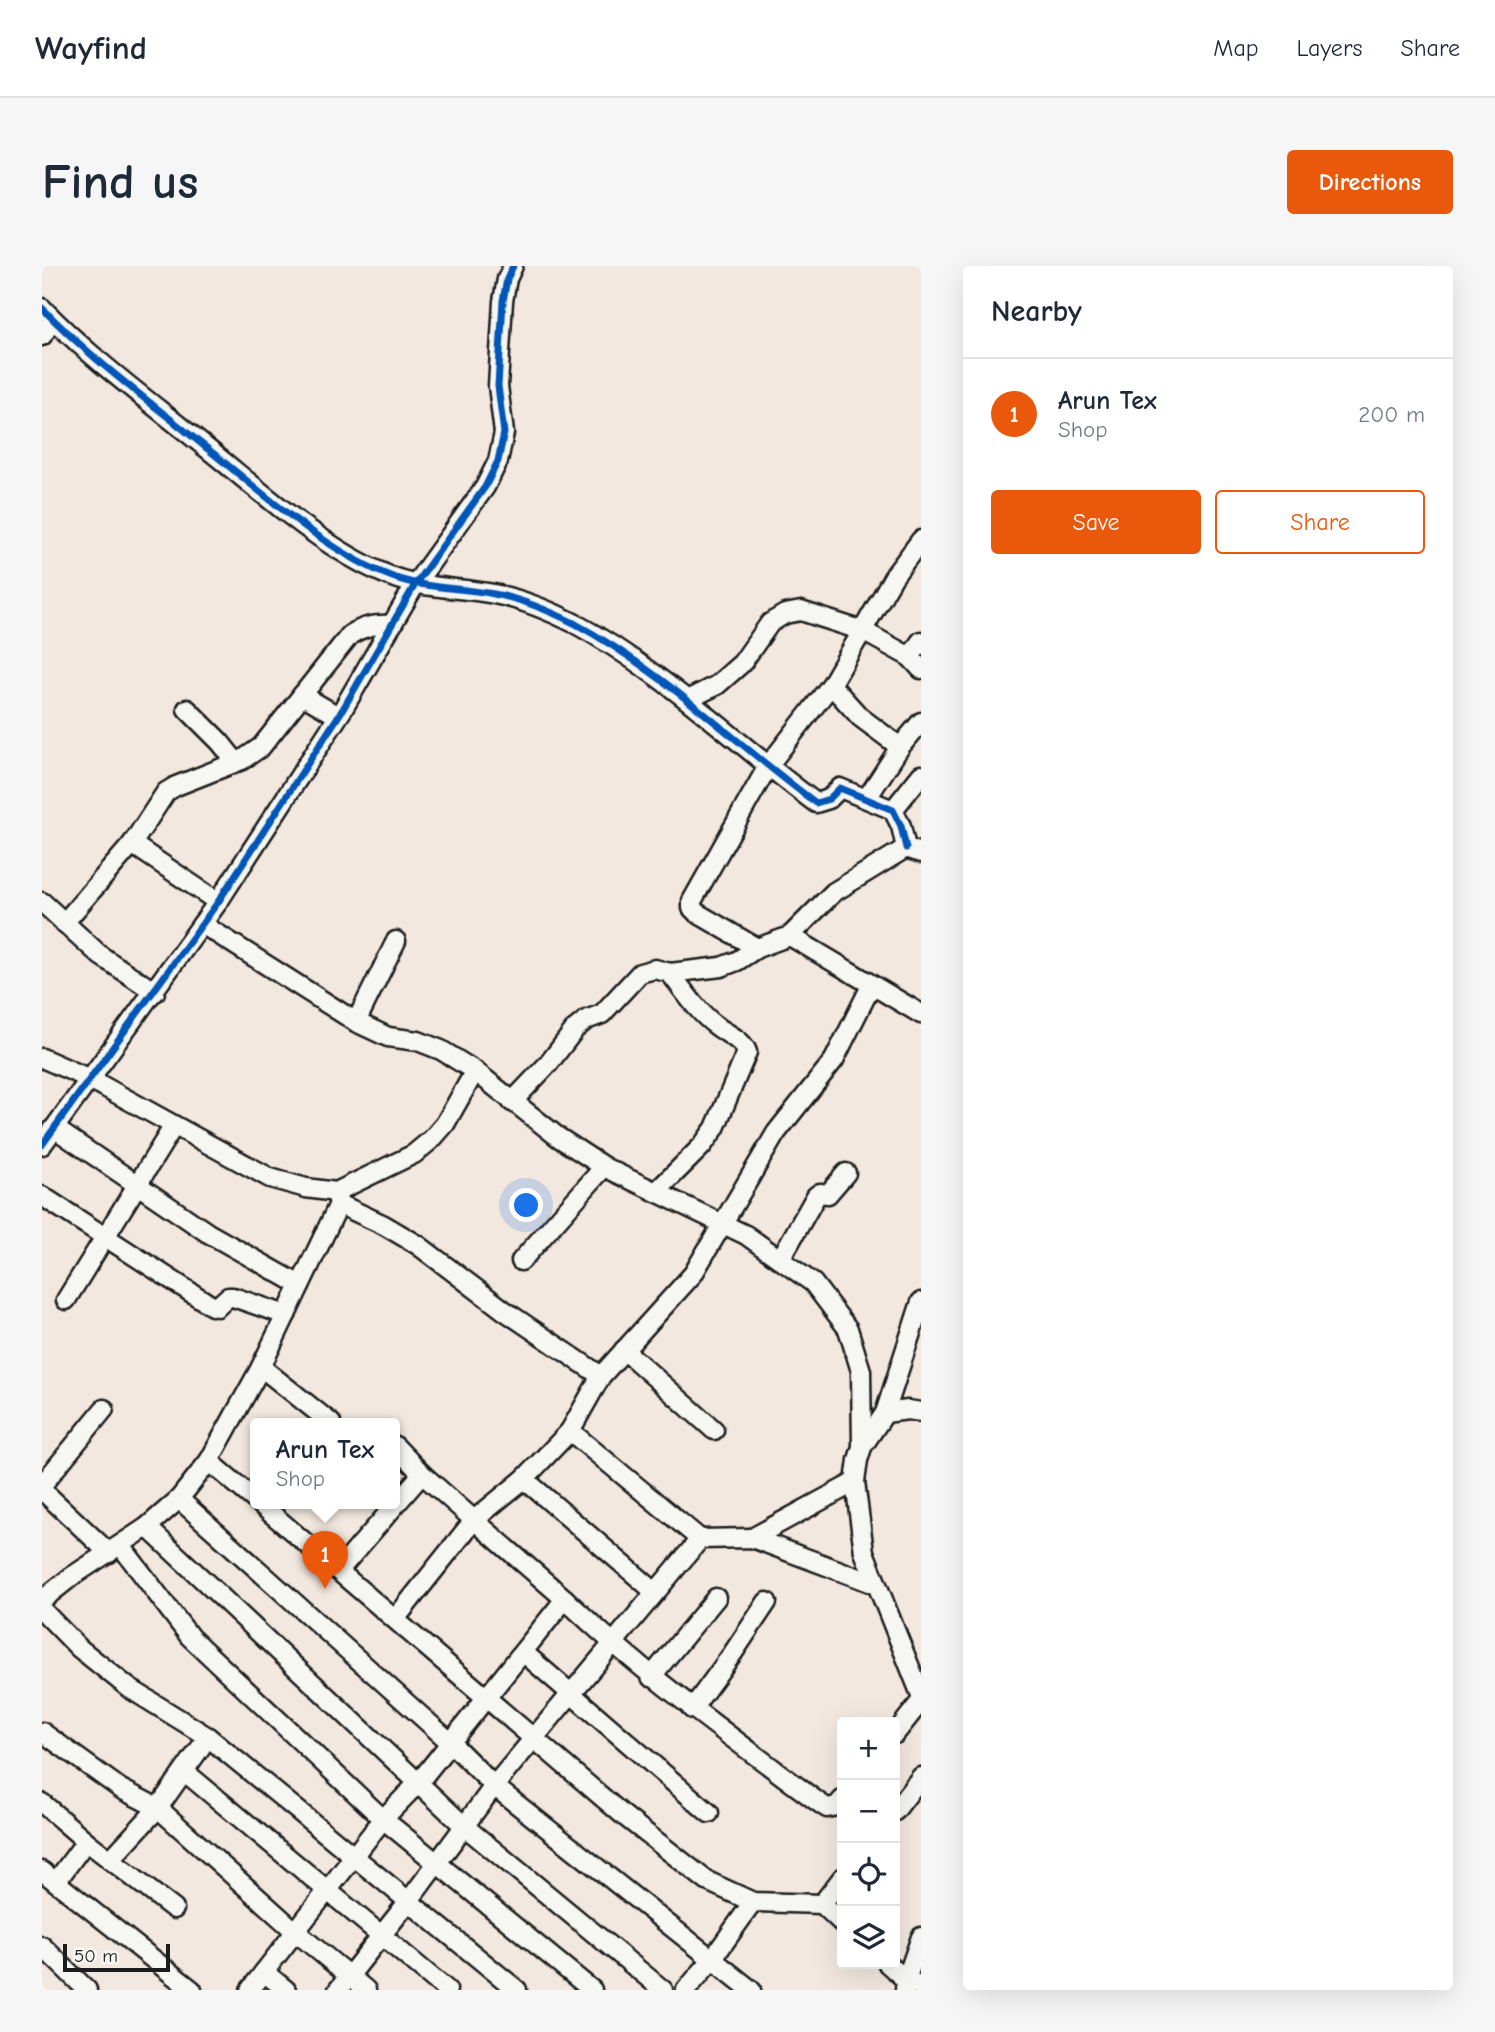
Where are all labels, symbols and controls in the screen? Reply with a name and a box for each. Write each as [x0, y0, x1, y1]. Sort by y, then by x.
text: Wayfind [35, 29, 147, 67]
text: Map [1213, 34, 1259, 62]
text: Layers [1297, 34, 1362, 62]
text: Share [1400, 34, 1460, 62]
button: Directions [1287, 150, 1453, 214]
text: Find us [42, 154, 198, 210]
text: Nearby [991, 294, 1082, 329]
text: Arun Tex [1058, 386, 1157, 416]
text: 1 [1009, 401, 1019, 428]
text: 200 m [1358, 401, 1425, 428]
text: Shop [1058, 416, 1107, 443]
button: Save [991, 490, 1201, 554]
button: Share [1215, 490, 1425, 554]
your location [509, 1188, 543, 1222]
popup [250, 1418, 400, 1509]
text: Arun Tex [276, 1435, 374, 1465]
text: Shop [276, 1465, 325, 1492]
pin: 1 [302, 1531, 348, 1589]
map controls [837, 1717, 900, 1969]
button: + [837, 1717, 900, 1780]
button: − [837, 1780, 900, 1843]
button: locate [837, 1843, 900, 1906]
button: layers [837, 1906, 900, 1969]
scale bar [63, 1941, 170, 1973]
text: 50 m [74, 1945, 118, 1967]

